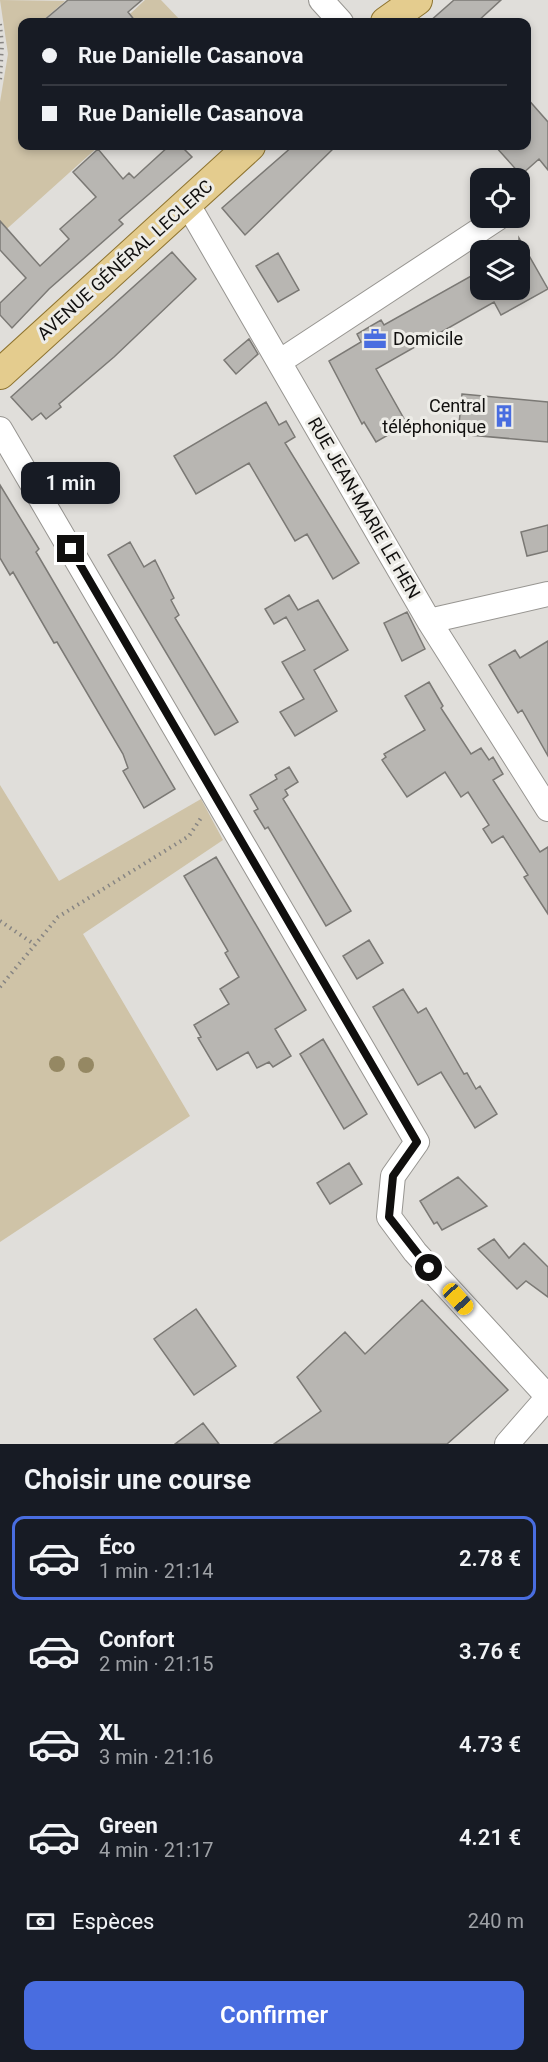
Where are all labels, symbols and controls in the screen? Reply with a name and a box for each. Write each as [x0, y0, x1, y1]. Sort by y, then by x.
text: Rue Danielle Casanova [78, 43, 303, 68]
text: Rue Danielle Casanova [78, 101, 303, 126]
map controls [470, 168, 530, 300]
button: locate [470, 168, 530, 228]
street label: AVENUE GÉNÉRAL LECLERC [33, 175, 217, 344]
button: layers [470, 240, 530, 300]
office icon: Domicile [362, 326, 388, 352]
place label: Domicile [393, 328, 463, 349]
place label: Central téléphonique [382, 395, 486, 437]
building icon: Central téléphonique [491, 403, 517, 429]
street label: RUE JEAN-MARIE LE HEN [304, 413, 425, 602]
callout: 1 min [22, 462, 121, 504]
text: 1 min [45, 471, 96, 495]
route end [57, 535, 84, 562]
route start [415, 1254, 442, 1281]
car [439, 1280, 477, 1318]
text: Choisir une course [24, 1464, 251, 1496]
icon: car [27, 1531, 81, 1585]
text: Éco [99, 1534, 135, 1559]
text: 2.78 € [459, 1546, 521, 1571]
text: 1 min · 21:14 [99, 1559, 214, 1583]
icon: car [27, 1624, 81, 1678]
text: Confort [99, 1627, 174, 1652]
text: 3.76 € [459, 1639, 521, 1664]
text: 2 min · 21:15 [99, 1652, 214, 1676]
icon: car [27, 1717, 81, 1771]
text: XL [99, 1720, 125, 1745]
text: 4.73 € [459, 1732, 521, 1757]
text: 3 min · 21:16 [99, 1745, 214, 1769]
icon: car [27, 1810, 81, 1864]
text: Green [99, 1813, 158, 1838]
text: 4.21 € [459, 1825, 521, 1850]
text: 4 min · 21:17 [99, 1838, 214, 1862]
icon: cash [24, 1905, 57, 1938]
text: Espèces [72, 1909, 154, 1934]
text: 240 m [468, 1909, 524, 1933]
button: Confirmer [24, 1981, 524, 2050]

